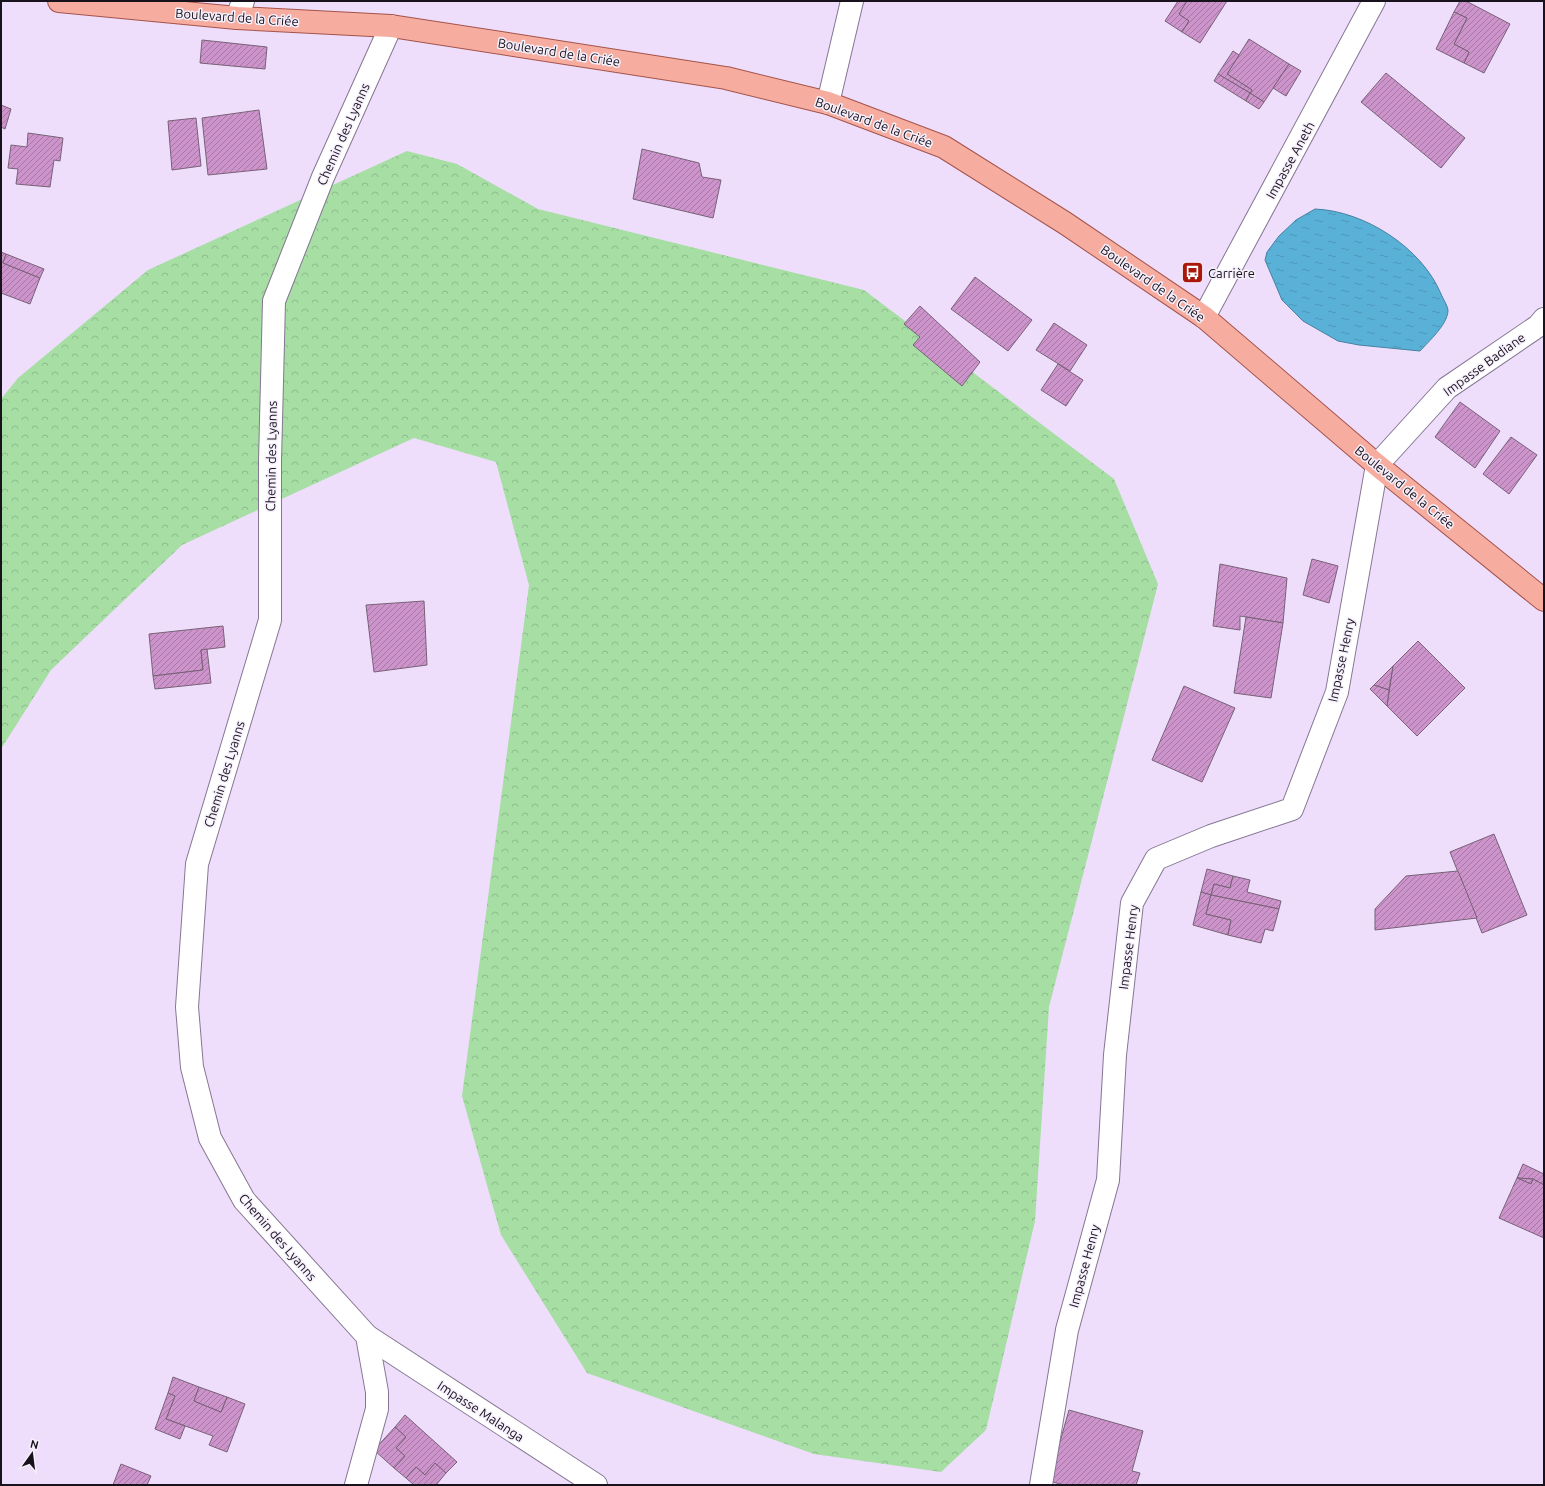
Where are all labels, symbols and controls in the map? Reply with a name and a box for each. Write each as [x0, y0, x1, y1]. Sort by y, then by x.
street label: Boulevard de la Criée [175, 6, 299, 28]
street label: Boulevard de la Criée [497, 35, 621, 69]
street label: Chemin des Lyanns [314, 80, 372, 187]
street label: Boulevard de la Criée [814, 94, 934, 150]
street label: Impasse Aneth [1263, 119, 1317, 201]
street label: Boulevard de la Criée [1098, 242, 1208, 324]
bus stop icon: Carrière [1179, 260, 1205, 286]
place label: Carrière [1208, 266, 1255, 280]
street label: Impasse Badiane [1441, 330, 1527, 398]
street label: Chemin des Lyanns [263, 400, 279, 511]
street label: Boulevard de la Criée [1353, 443, 1457, 531]
street label: Impasse Henry [1325, 617, 1357, 703]
street label: Chemin des Lyanns [201, 719, 247, 829]
street label: Impasse Henry [1116, 904, 1140, 990]
street label: Chemin des Lyanns [236, 1191, 320, 1284]
street label: Impasse Henry [1066, 1223, 1102, 1309]
street label: Impasse Malanga [435, 1378, 527, 1444]
north arrow [12, 1434, 52, 1474]
text: N [29, 1437, 40, 1451]

